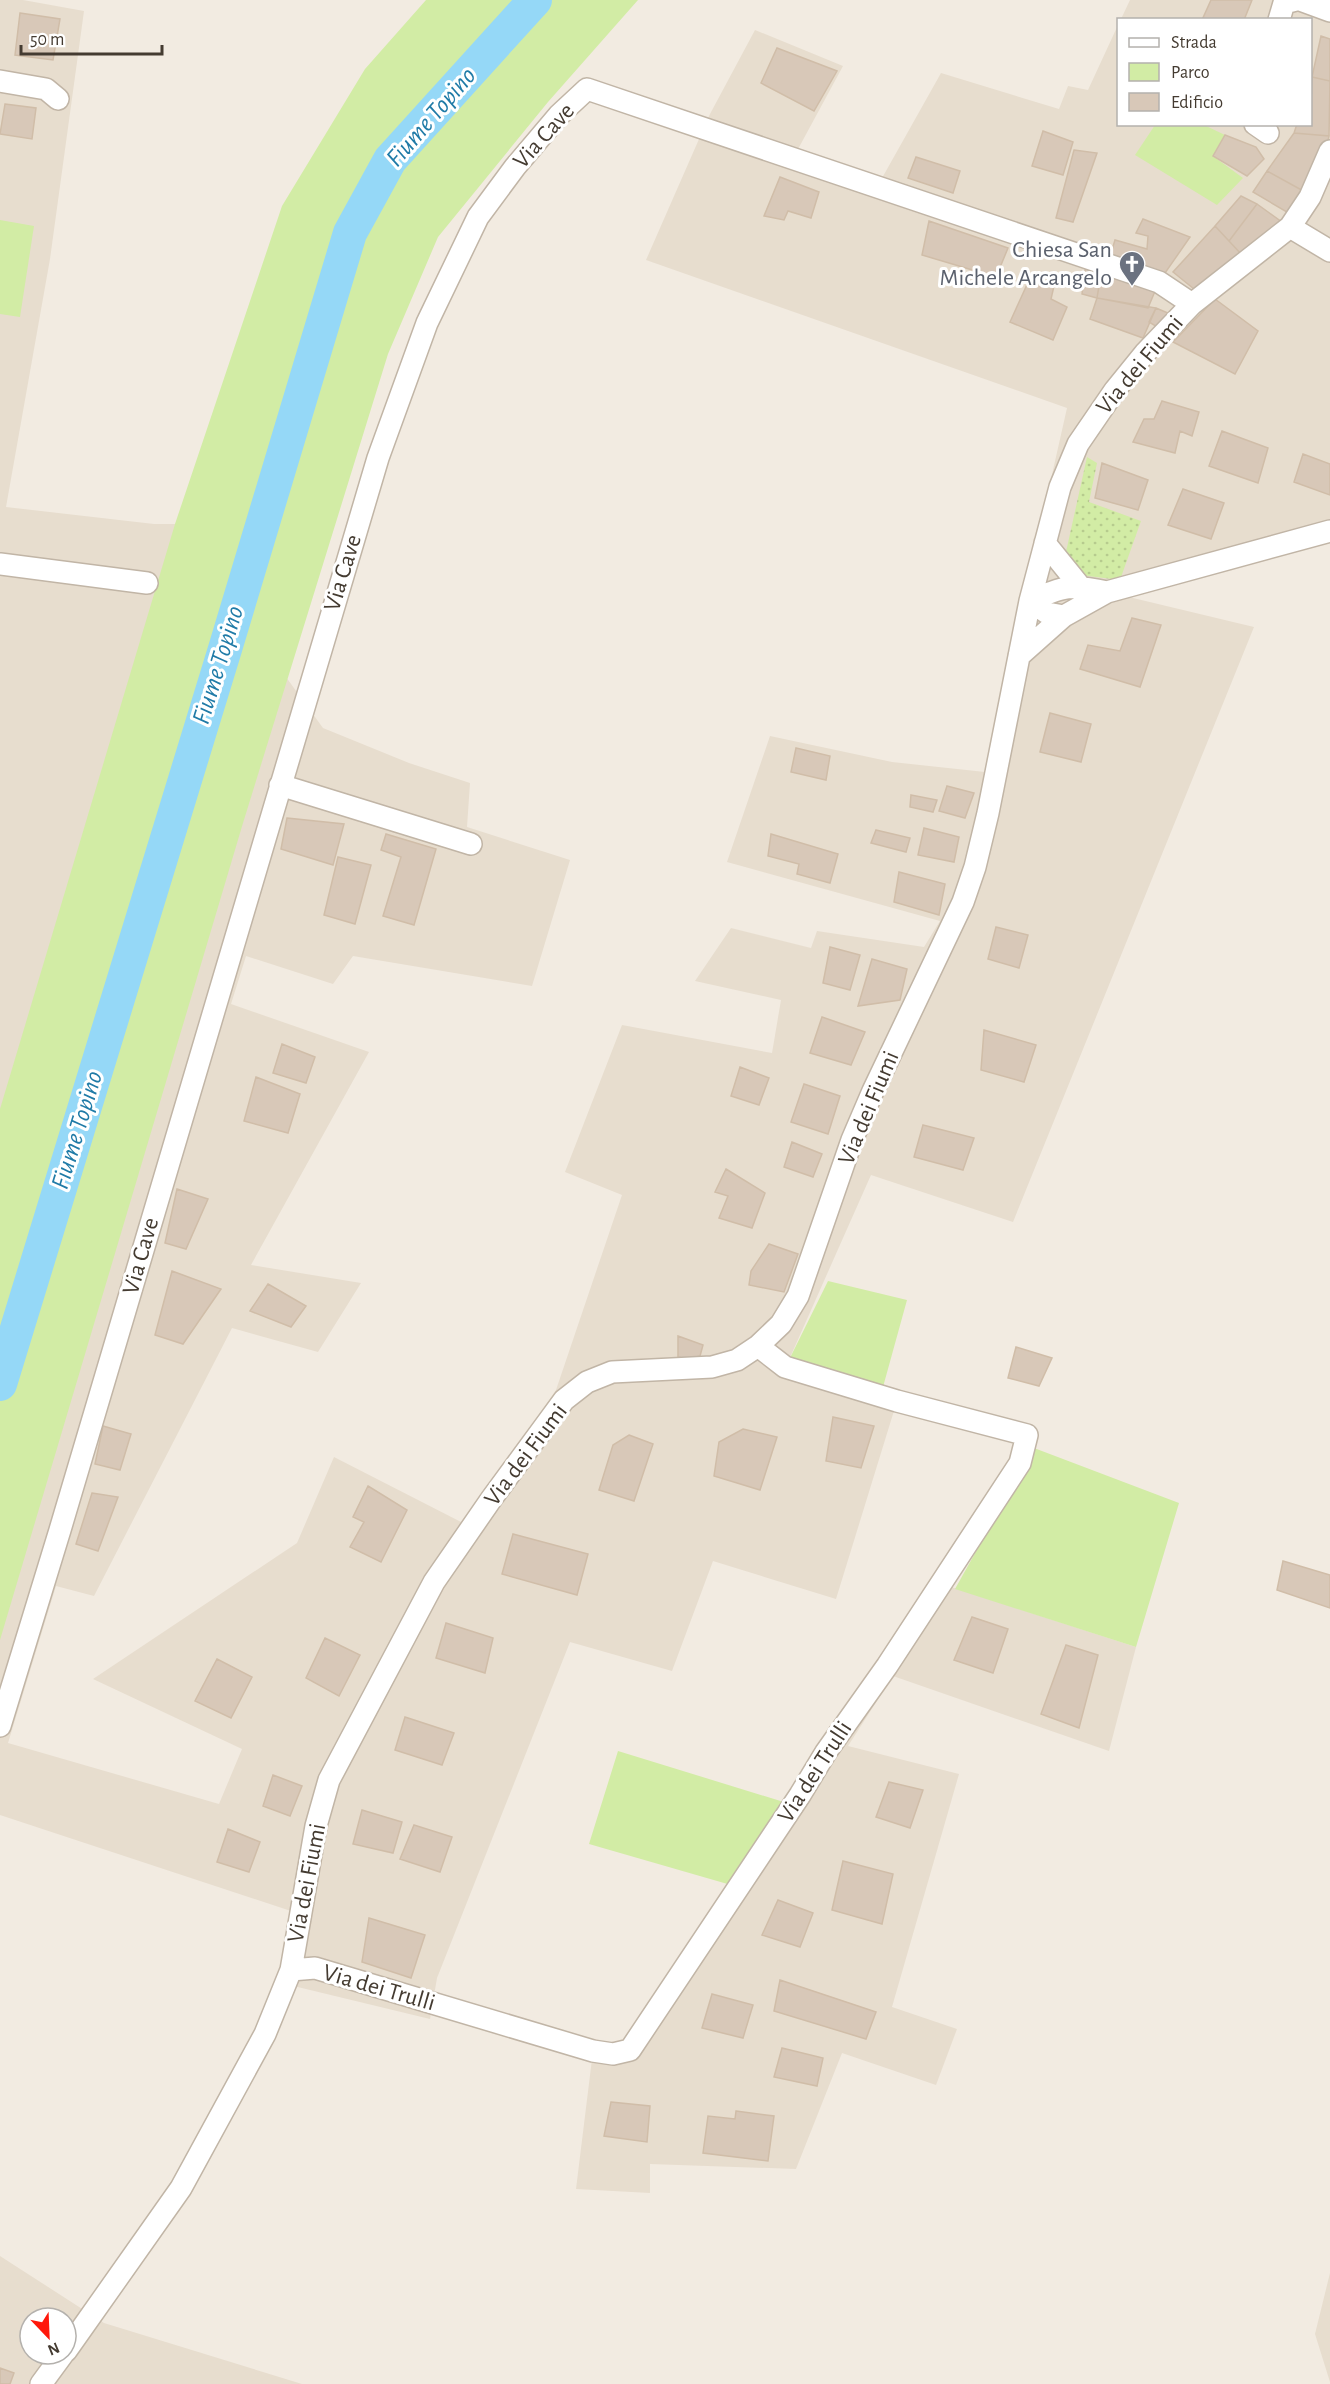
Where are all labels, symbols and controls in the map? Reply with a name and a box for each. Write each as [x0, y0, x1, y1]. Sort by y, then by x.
scale bar [21, 18, 162, 56]
legend [1117, 18, 1312, 126]
text: 50 m [30, 31, 64, 49]
text: Strada [1171, 34, 1217, 52]
water label: Fiume Topino [381, 62, 481, 172]
text: Parco [1171, 64, 1210, 82]
text: Edificio [1171, 94, 1223, 112]
street label: Via Cave [509, 99, 579, 173]
place label: Chiesa San Michele Arcangelo [939, 238, 1112, 290]
church icon: Chiesa San Michele Arcangelo [1117, 249, 1147, 287]
street label: Via dei Fiumi [1092, 311, 1188, 419]
street label: Via Cave [320, 532, 366, 614]
water label: Fiume Topino [188, 603, 248, 727]
street label: Via dei Fiumi [834, 1048, 904, 1168]
water label: Fiume Topino [47, 1068, 107, 1192]
street label: Via Cave [119, 1215, 163, 1297]
street label: Via dei Fiumi [480, 1400, 572, 1510]
street label: Via dei Trulli [773, 1717, 857, 1827]
street label: Via dei Fiumi [284, 1821, 330, 1945]
street label: Via dei Trulli [320, 1961, 438, 2015]
north arrow [18, 2306, 78, 2366]
text: N [45, 2339, 62, 2358]

